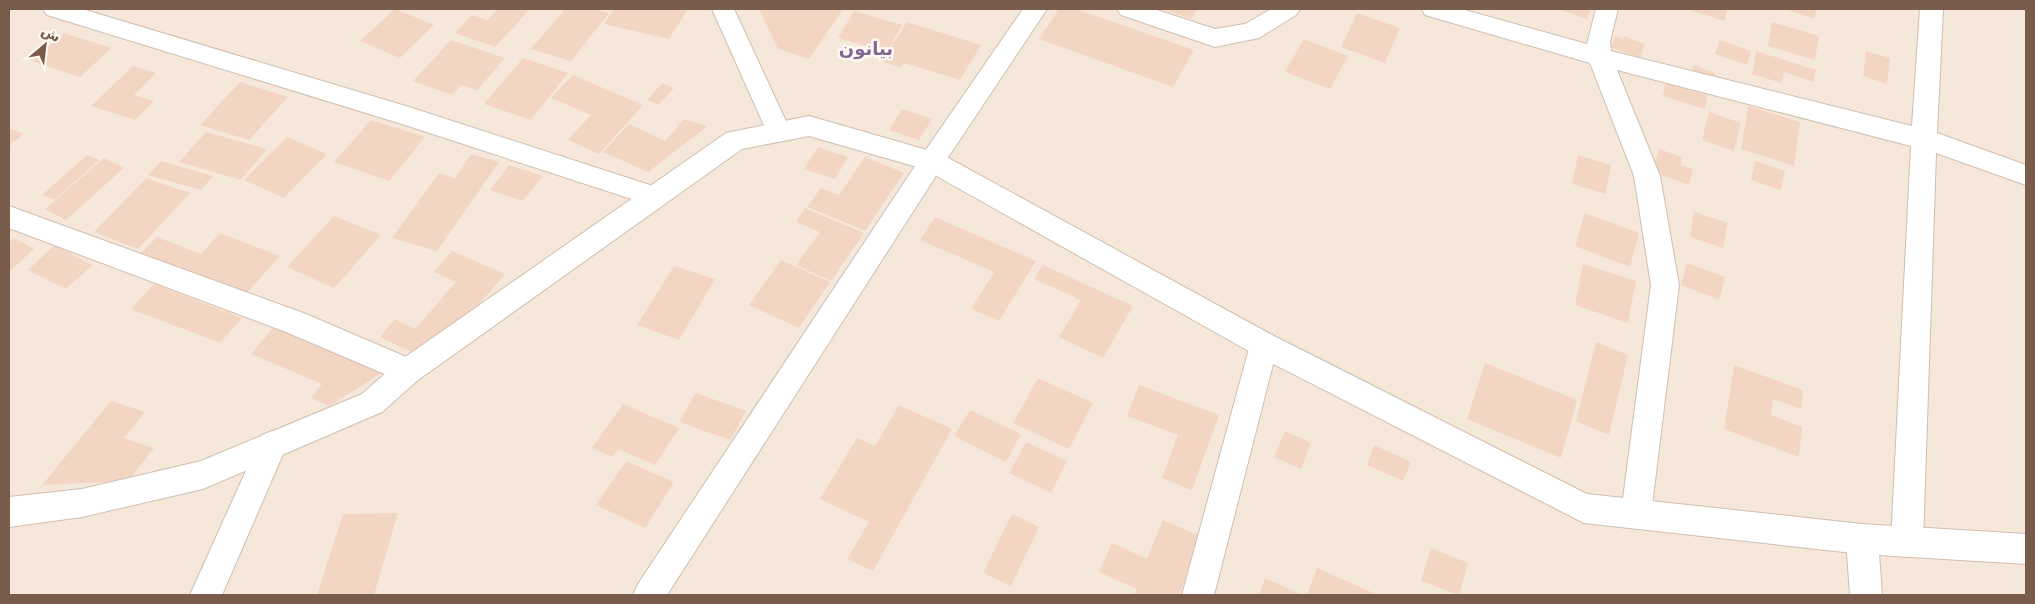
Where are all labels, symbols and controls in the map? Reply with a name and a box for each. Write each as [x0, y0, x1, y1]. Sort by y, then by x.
north arrow [20, 20, 70, 70]
text: ش [39, 22, 63, 45]
district label: بيانون [839, 38, 893, 60]

